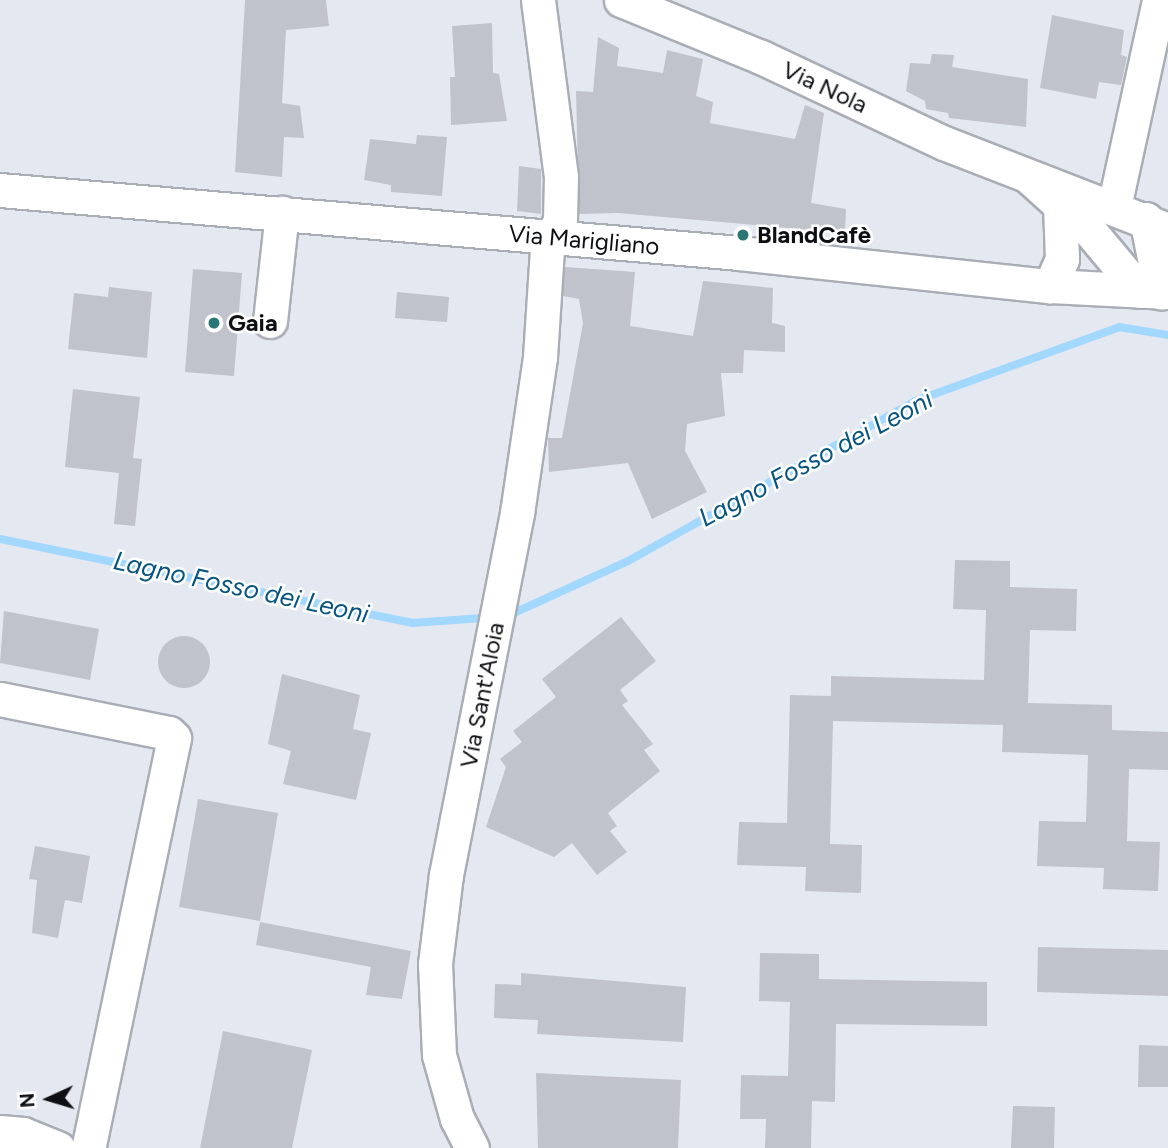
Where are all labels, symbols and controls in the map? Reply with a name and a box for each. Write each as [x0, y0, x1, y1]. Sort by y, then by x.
street label: Via Nola [778, 55, 872, 119]
street label: Via Marigliano [507, 219, 661, 261]
place label: BlandCafè [757, 221, 871, 249]
marker: BlandCafè [735, 227, 751, 243]
place label: Gaia [228, 309, 278, 337]
marker: Gaia [206, 315, 222, 331]
water label: Lagno Fosso dei Leoni [694, 384, 938, 534]
water label: Lagno Fosso dei Leoni [110, 546, 372, 630]
street label: Via Sant'Aloia [454, 620, 510, 770]
north arrow [14, 1064, 84, 1134]
text: N [16, 1092, 40, 1109]

